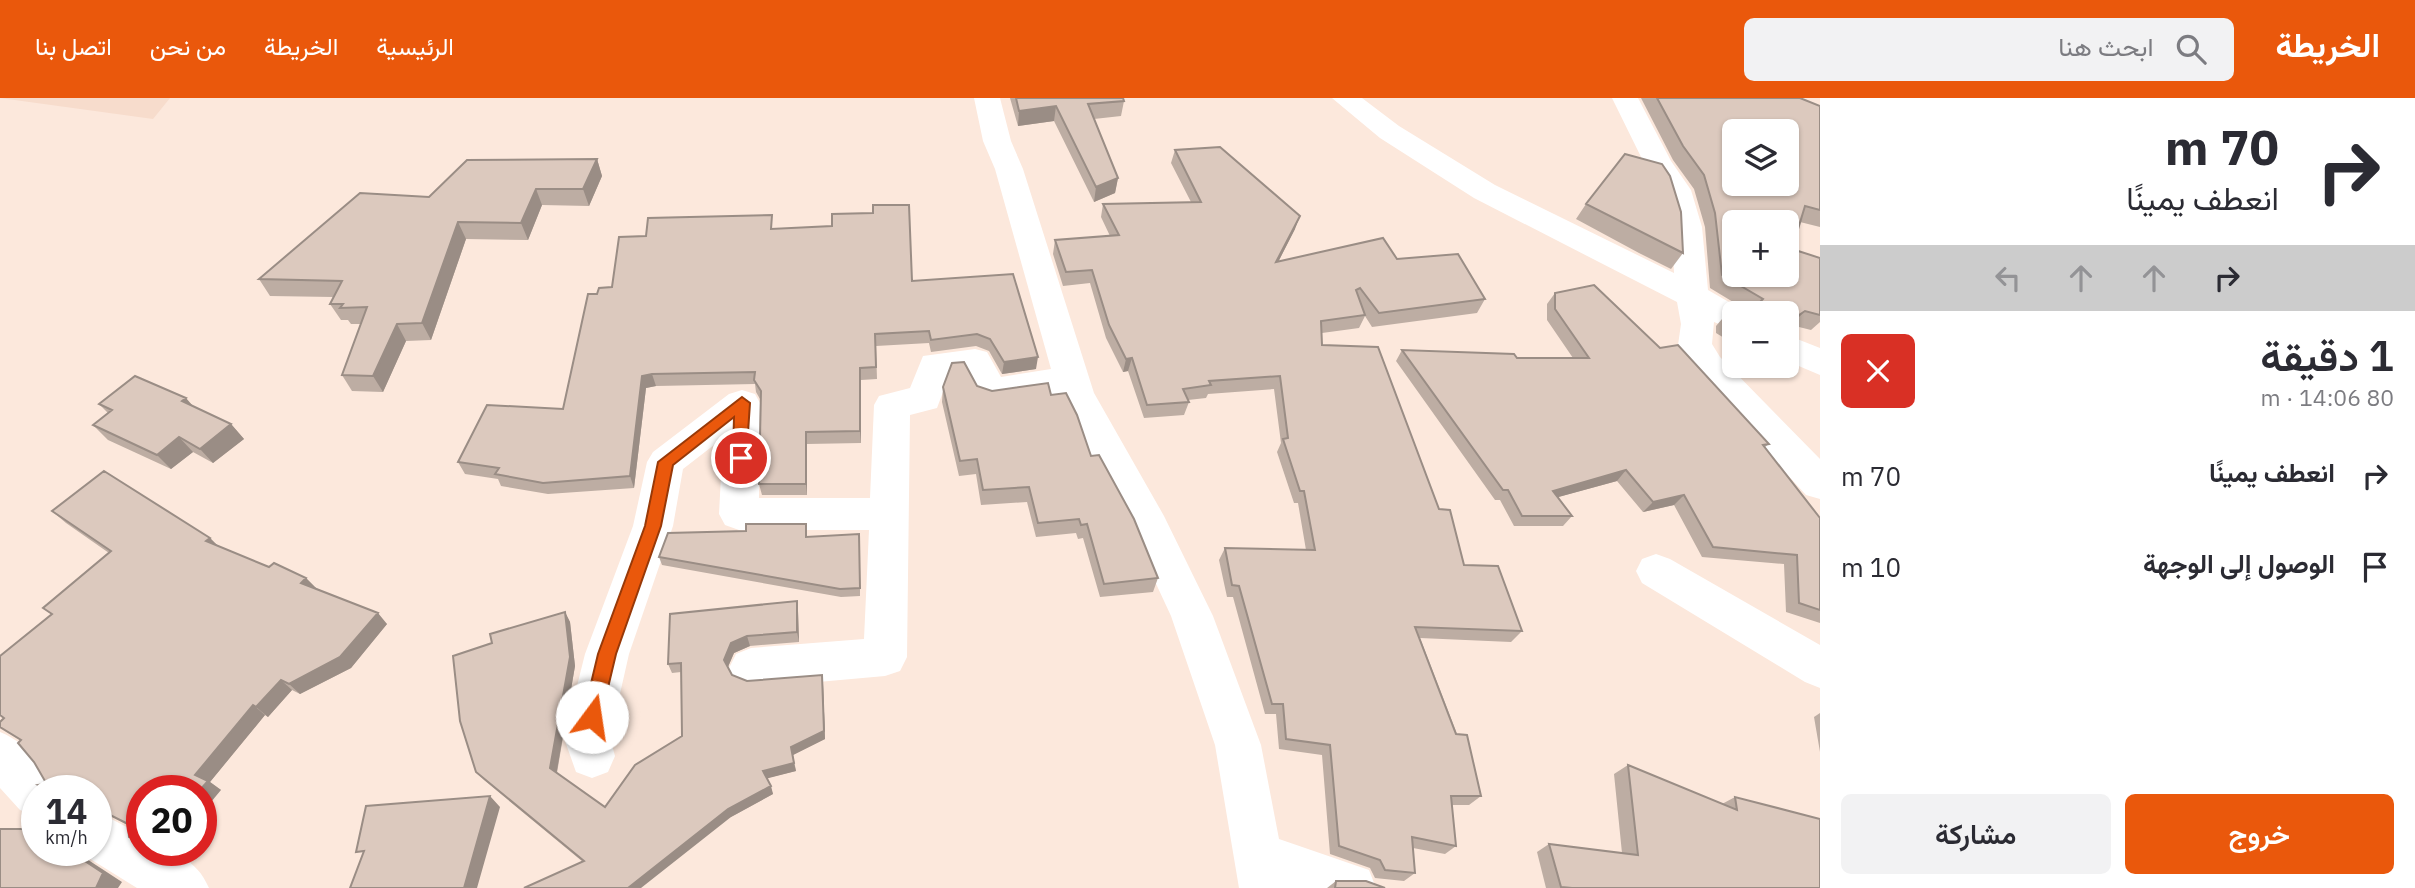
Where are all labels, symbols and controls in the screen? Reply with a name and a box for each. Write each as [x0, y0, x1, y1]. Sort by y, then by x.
search box [1744, 18, 2234, 81]
text: الخريطة [2276, 23, 2380, 66]
text: ابحث هنا [2058, 29, 2154, 63]
text: اتصل بنا [35, 30, 112, 62]
text: من نحن [150, 30, 226, 62]
text: الخريطة [264, 30, 338, 62]
text: الرئيسية [376, 30, 454, 62]
icon: search [2172, 30, 2210, 68]
text: 70 m [2165, 115, 2279, 178]
map controls [1722, 119, 1799, 378]
button: layers [1722, 119, 1799, 196]
icon: right [2303, 126, 2394, 217]
text: انعطف يمينًا [2126, 177, 2279, 219]
button: + [1722, 210, 1799, 287]
icon: left [1989, 259, 2027, 297]
icon: ahead [2062, 259, 2100, 297]
icon: ahead [2135, 259, 2173, 297]
icon: right [2208, 259, 2246, 297]
button: − [1722, 301, 1799, 378]
text: 1 دقيقة [2260, 328, 2394, 383]
button: close [1841, 334, 1915, 408]
text: 80 m · 14:06 [2261, 382, 2394, 412]
pin [711, 428, 771, 488]
icon: arrive [722, 439, 760, 477]
text: انعطف يمينًا [2209, 455, 2335, 489]
icon: right [2356, 457, 2394, 495]
text: 70 m [1841, 459, 1901, 493]
text: الوصول إلى الوجهة [2143, 546, 2335, 580]
icon: arrive [2356, 548, 2394, 586]
text: 10 m [1841, 550, 1901, 584]
position arrow [555, 680, 629, 754]
speed limit sign: 20 [126, 775, 217, 866]
text: 14 [45, 788, 88, 834]
button: مشاركة [1841, 794, 2111, 874]
button: خروج [2125, 794, 2394, 874]
text: km/h [45, 826, 88, 849]

